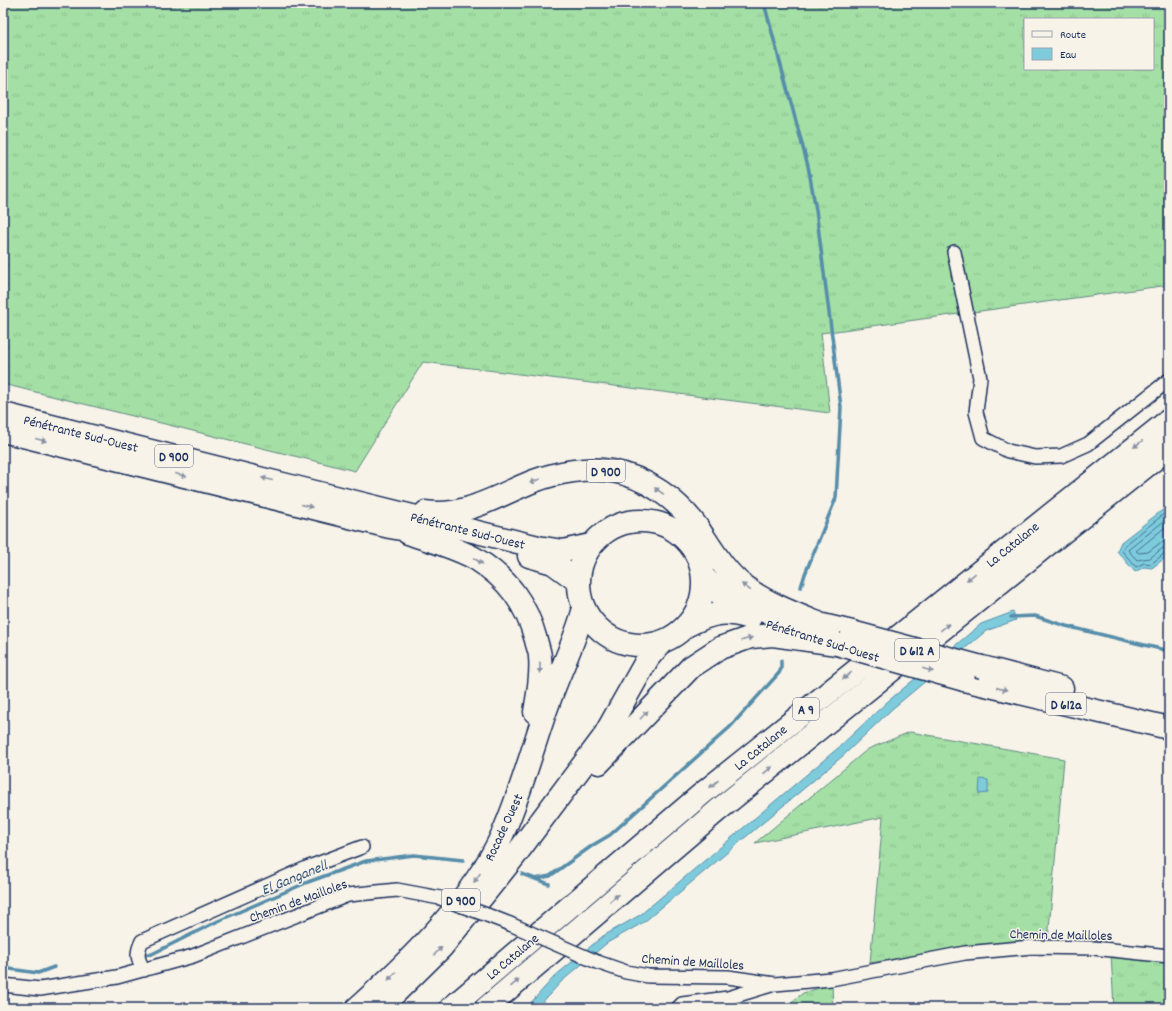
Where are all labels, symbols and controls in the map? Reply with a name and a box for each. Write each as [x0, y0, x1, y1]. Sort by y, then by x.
legend [1024, 18, 1154, 70]
text: Route [1060, 27, 1086, 44]
text: Eau [1060, 47, 1076, 64]
street label: Pénétrante Sud-Ouest [21, 411, 140, 459]
one-way arrow [35, 438, 47, 444]
one-way arrow [1133, 440, 1144, 448]
road number: D 900 [155, 445, 193, 467]
road number: D 900 [587, 460, 625, 482]
one-way arrow [175, 472, 187, 478]
one-way arrow [261, 476, 273, 482]
one-way arrow [529, 479, 541, 485]
one-way arrow [654, 487, 665, 495]
one-way arrow [301, 504, 313, 510]
street label: Pénétrante Sud-Ouest [408, 508, 527, 556]
street label: La Catalane [982, 518, 1044, 573]
one-way arrow [472, 558, 484, 565]
one-way arrow [965, 573, 976, 582]
one-way arrow [740, 583, 751, 591]
street label: Pénétrante Sud-Ouest [763, 615, 882, 669]
one-way arrow [939, 622, 950, 631]
one-way arrow [741, 636, 753, 642]
road number: D 612 A [895, 639, 939, 661]
one-way arrow [537, 662, 543, 675]
one-way arrow [922, 667, 934, 673]
one-way arrow [842, 672, 853, 680]
one-way arrow [996, 687, 1008, 693]
road number: D 612a [1046, 693, 1086, 715]
road number: A 9 [793, 698, 819, 720]
one-way arrow [639, 710, 649, 720]
street label: La Catalane [730, 721, 792, 776]
one-way arrow [762, 766, 773, 774]
one-way arrow [708, 780, 719, 789]
street label: Rocade Ouest [480, 791, 529, 865]
water label: El Ganganell [258, 855, 332, 902]
one-way arrow [473, 873, 481, 883]
street label: Chemin de Mailloles [247, 875, 351, 929]
road number: D 900 [442, 889, 480, 911]
one-way arrow [609, 894, 620, 903]
street label: Chemin de Mailloles [1009, 925, 1113, 947]
street label: La Catalane [483, 930, 544, 986]
one-way arrow [433, 946, 443, 956]
street label: Chemin de Mailloles [641, 949, 745, 977]
one-way arrow [387, 971, 397, 981]
one-way arrow [510, 978, 521, 987]

